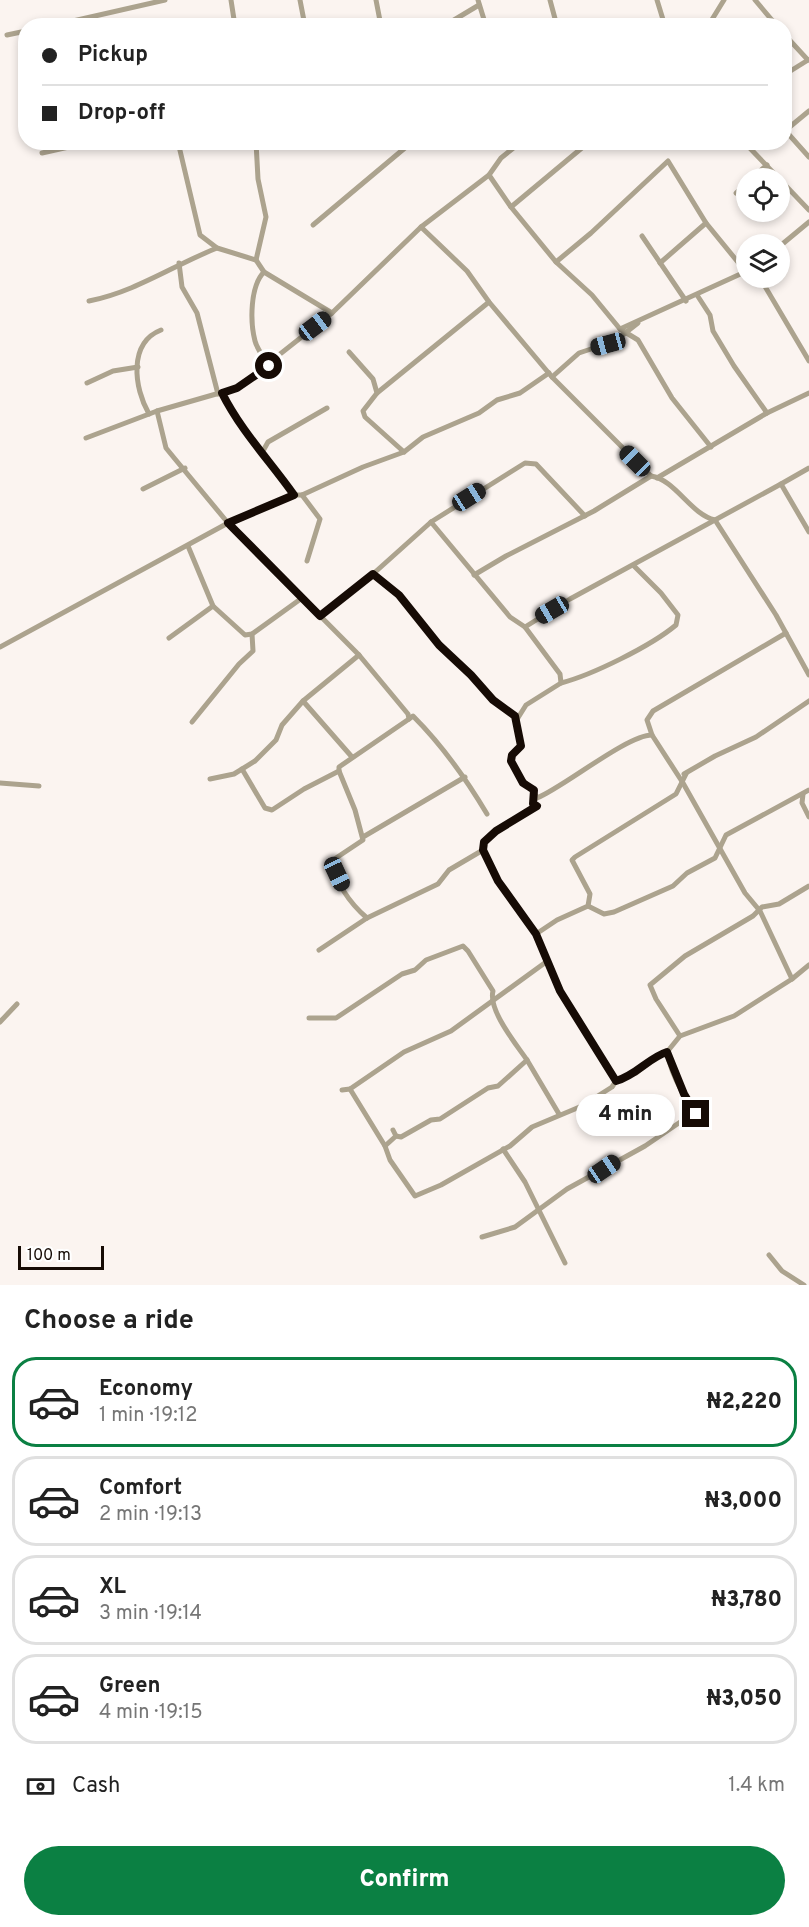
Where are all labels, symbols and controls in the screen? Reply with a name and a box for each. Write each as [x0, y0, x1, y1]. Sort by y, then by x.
text: Pickup [78, 42, 148, 69]
text: Drop-off [78, 100, 165, 127]
map controls [736, 168, 790, 288]
button: locate [736, 168, 790, 222]
button: layers [736, 234, 790, 288]
car [295, 308, 335, 344]
car [588, 331, 628, 357]
route start [255, 352, 282, 379]
car [616, 442, 654, 480]
car [449, 480, 489, 514]
car [532, 593, 572, 627]
car [321, 854, 353, 894]
callout: 4 min [576, 1093, 675, 1135]
route end [682, 1100, 709, 1127]
text: 4 min [599, 1102, 652, 1128]
car [584, 1151, 624, 1187]
scale bar [18, 1243, 104, 1270]
text: 100 m [27, 1246, 71, 1266]
text: Choose a ride [24, 1304, 194, 1338]
icon: car [27, 1375, 81, 1429]
text: Economy [99, 1376, 193, 1403]
text: ₦2,220 [706, 1389, 782, 1416]
text: 1 min · 19:12 [99, 1403, 197, 1429]
icon: car [27, 1474, 81, 1528]
text: Comfort [99, 1475, 182, 1502]
text: ₦3,000 [705, 1488, 782, 1515]
text: 2 min · 19:13 [99, 1502, 202, 1528]
icon: car [27, 1573, 81, 1627]
text: XL [99, 1574, 126, 1601]
text: ₦3,780 [711, 1587, 782, 1614]
text: 3 min · 19:14 [99, 1601, 202, 1627]
icon: car [27, 1672, 81, 1726]
text: Green [99, 1673, 161, 1700]
text: ₦3,050 [706, 1686, 782, 1713]
text: 4 min · 19:15 [99, 1700, 203, 1726]
icon: cash [24, 1770, 57, 1803]
text: Cash [72, 1773, 121, 1800]
text: 1.4 km [728, 1773, 785, 1799]
button: Confirm [24, 1846, 785, 1915]

